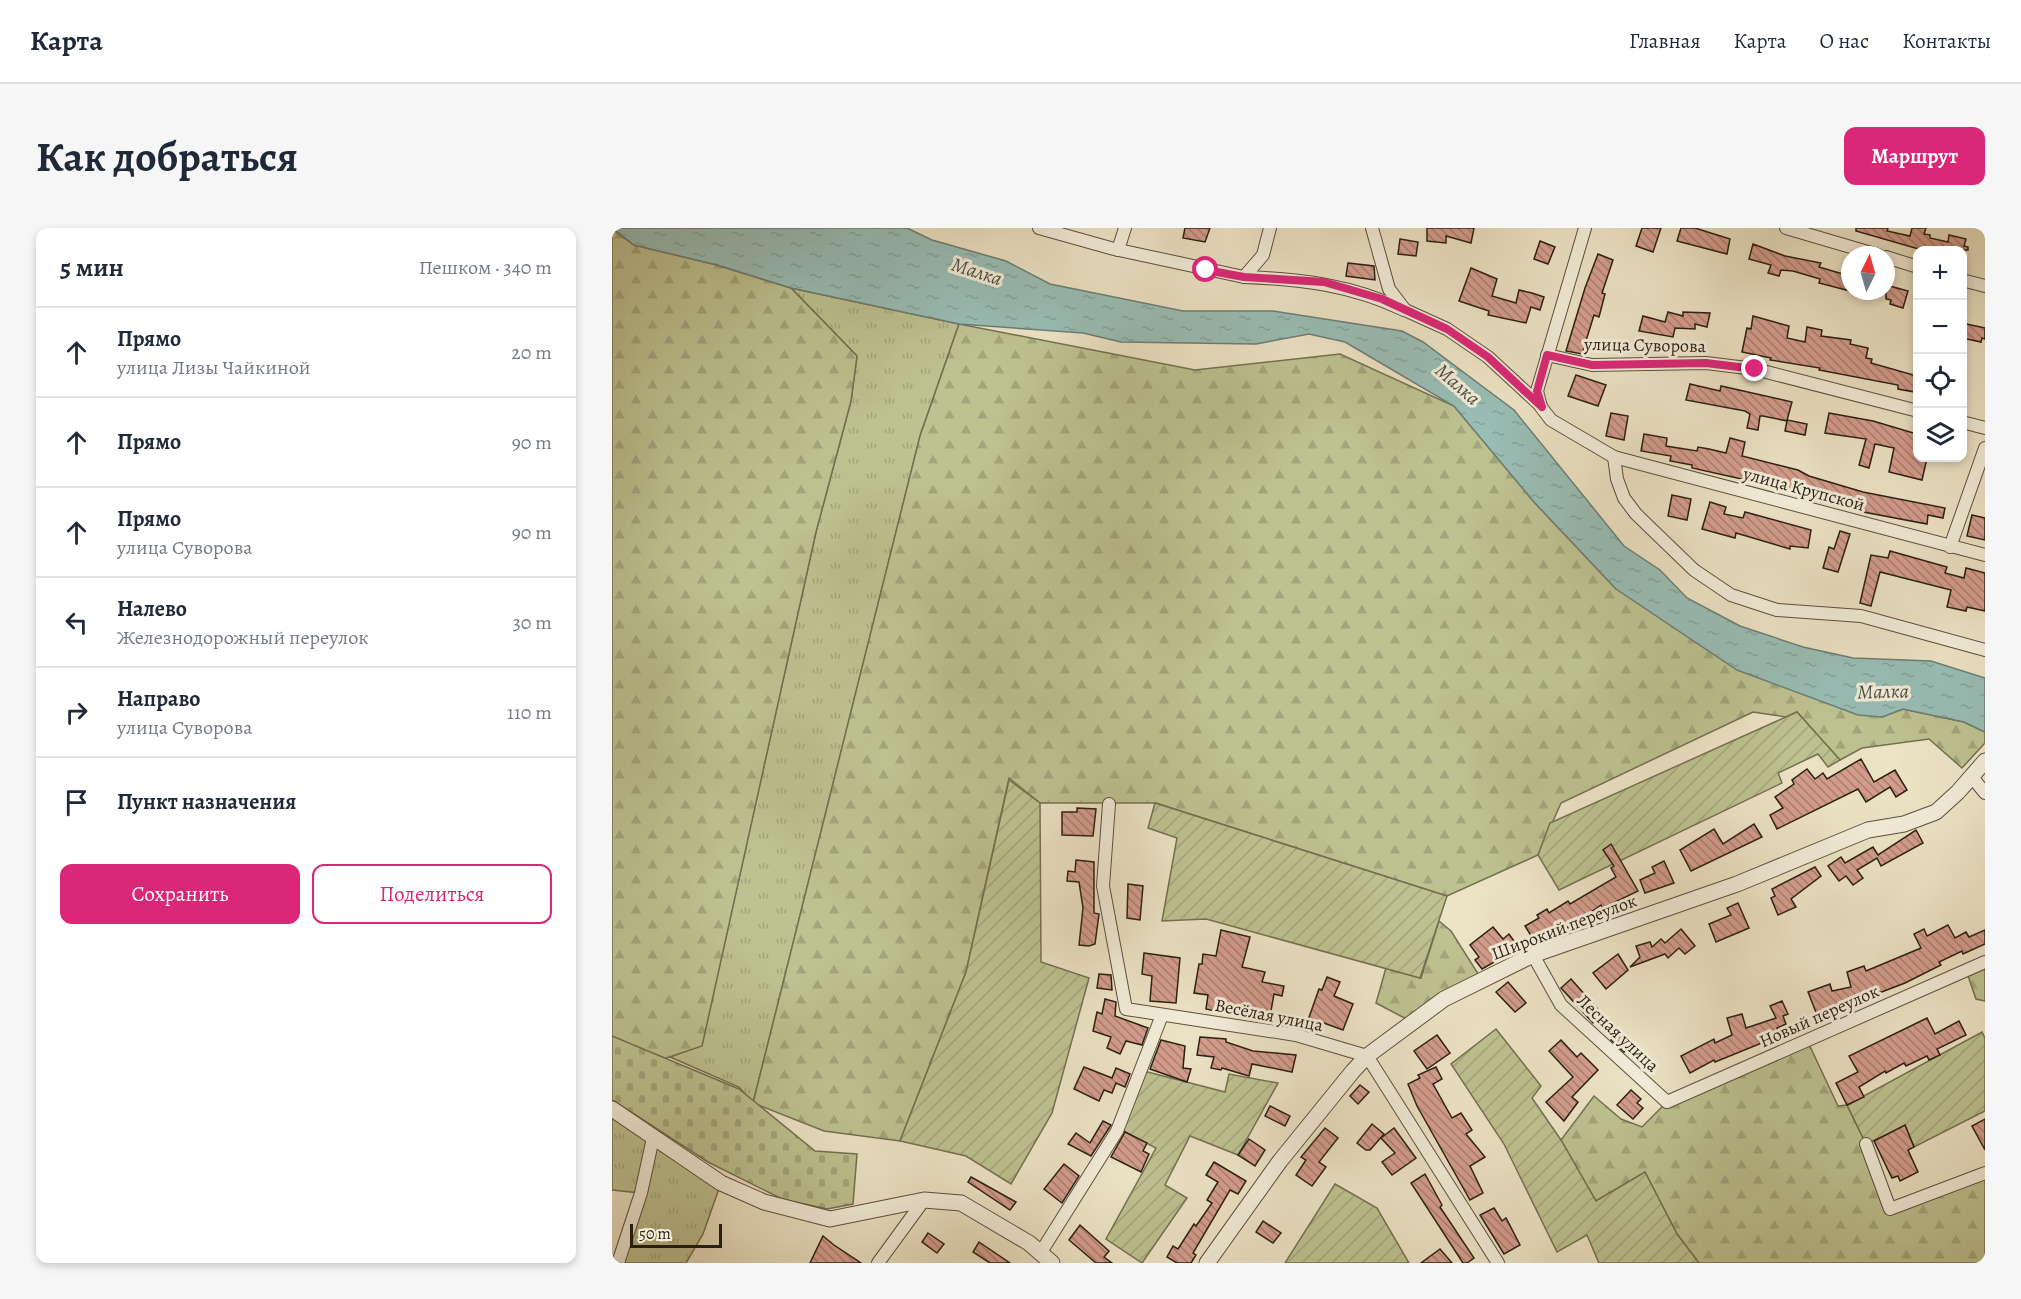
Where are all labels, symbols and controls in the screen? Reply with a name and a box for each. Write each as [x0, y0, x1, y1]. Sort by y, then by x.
text: Карта [30, 22, 103, 60]
text: Главная [1629, 27, 1701, 55]
text: Карта [1734, 27, 1786, 55]
text: О нас [1819, 27, 1869, 55]
text: Контакты [1902, 27, 1991, 55]
button: Маршрут [1844, 127, 1985, 185]
text: Как добраться [36, 128, 298, 185]
north arrow [1841, 246, 1895, 300]
map controls [1913, 246, 1967, 462]
button: + [1913, 246, 1967, 300]
text: 5 мин [60, 250, 124, 285]
water label: Малка [948, 251, 1006, 292]
text: Пешком · 340 m [419, 254, 552, 281]
route start [1192, 256, 1218, 282]
button: − [1913, 300, 1967, 354]
text: Прямо [117, 324, 181, 354]
street label: улица Суворова [1583, 332, 1707, 358]
icon: ahead [60, 336, 93, 369]
text: 20 m [511, 339, 552, 366]
text: улица Лизы Чайкиной [117, 354, 311, 381]
button: locate [1913, 354, 1967, 408]
route end [1741, 355, 1767, 381]
water label: Малка [1429, 357, 1486, 412]
button: layers [1913, 408, 1967, 462]
icon: ahead [60, 426, 93, 459]
text: Прямо [117, 427, 181, 457]
text: 90 m [512, 429, 552, 456]
street label: улица Крупской [1740, 461, 1867, 517]
text: Прямо [117, 504, 181, 534]
icon: ahead [60, 516, 93, 549]
text: 90 m [512, 519, 552, 546]
text: улица Суворова [117, 534, 252, 561]
text: Налево [117, 594, 187, 624]
icon: left [60, 606, 93, 639]
text: 30 m [512, 609, 552, 636]
text: Железнодорожный переулок [117, 624, 369, 651]
water label: Малка [1857, 678, 1909, 705]
text: Направо [117, 684, 200, 714]
icon: right [60, 696, 93, 729]
text: 110 m [507, 699, 552, 726]
text: улица Суворова [117, 714, 252, 741]
icon: arrive [60, 786, 93, 819]
text: Пункт назначения [117, 787, 296, 817]
button: Сохранить [60, 864, 300, 924]
button: Поделиться [312, 864, 552, 924]
street label: Широкий переулок [1488, 888, 1640, 966]
street label: Новый переулок [1755, 979, 1883, 1053]
street label: Лесная улица [1572, 989, 1665, 1078]
street label: Весёлая улица [1213, 993, 1326, 1037]
scale bar [630, 1221, 722, 1248]
text: 50 m [639, 1223, 671, 1245]

